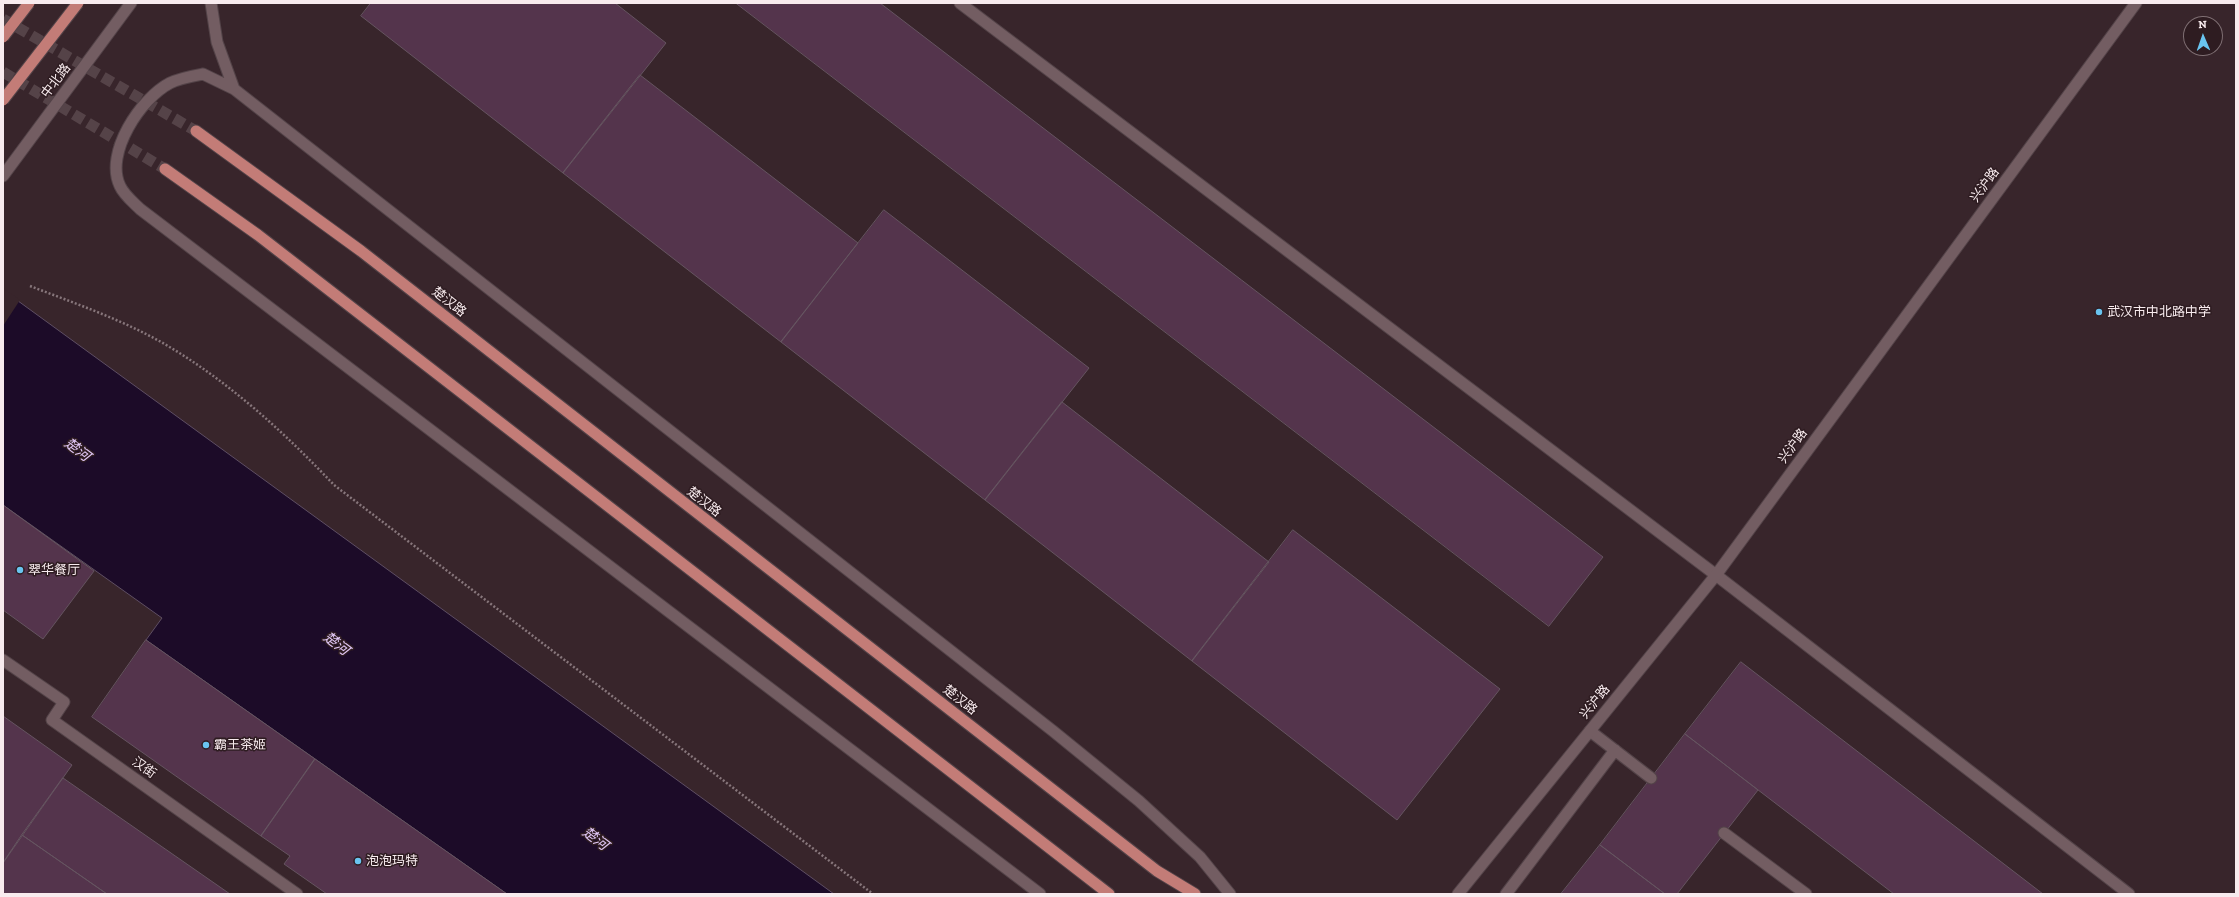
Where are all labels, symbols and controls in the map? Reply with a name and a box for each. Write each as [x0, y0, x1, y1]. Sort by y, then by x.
north arrow [2183, 16, 2223, 56]
text: N [2198, 18, 2207, 31]
street label: 中北路 [38, 61, 74, 101]
street label: 兴沪路 [1967, 165, 2003, 205]
street label: 楚汉路 [429, 284, 469, 320]
place label: 武汉市中北路中学 [2107, 304, 2211, 320]
marker: 武汉市中北路中学 [2094, 307, 2104, 317]
street label: 兴沪路 [1775, 426, 1811, 466]
water label: 楚河 [61, 435, 93, 465]
street label: 楚汉路 [684, 484, 724, 520]
place label: 翠华餐厅 [28, 562, 80, 578]
marker: 翠华餐厅 [15, 565, 25, 575]
water label: 楚河 [320, 629, 352, 659]
street label: 楚汉路 [940, 682, 980, 718]
street label: 兴沪路 [1577, 682, 1613, 722]
place label: 霸王茶姬 [214, 737, 266, 753]
marker: 霸王茶姬 [201, 740, 211, 750]
street label: 汉街 [129, 754, 159, 782]
water label: 楚河 [579, 824, 611, 854]
place label: 泡泡玛特 [366, 853, 418, 869]
marker: 泡泡玛特 [353, 856, 363, 866]

